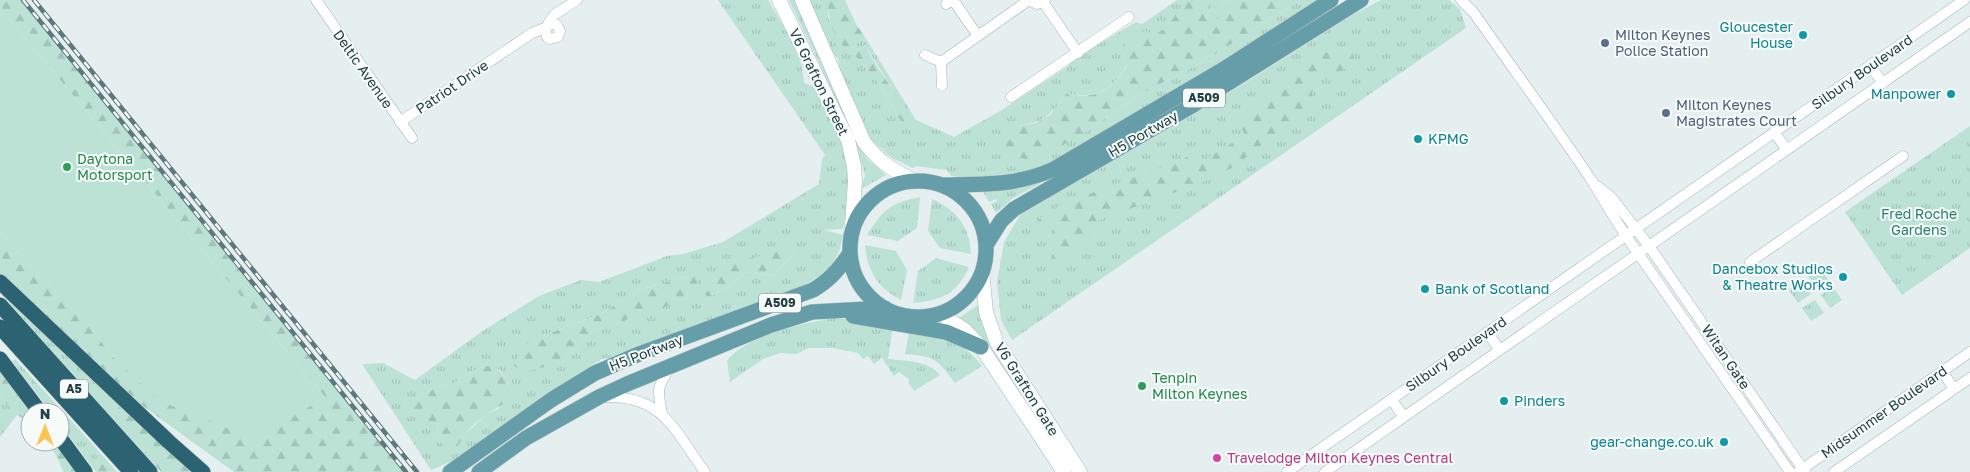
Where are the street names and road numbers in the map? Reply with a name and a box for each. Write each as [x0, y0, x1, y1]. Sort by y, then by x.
street label: V6 Grafton Street [786, 25, 853, 138]
street label: Deltic Avenue [330, 26, 397, 111]
street label: Silbury Boulevard [1808, 30, 1915, 113]
street label: Patriot Drive [412, 56, 491, 117]
road number: A509 [1183, 89, 1225, 108]
street label: H5 Portway [1105, 107, 1181, 160]
road number: A509 [759, 294, 801, 312]
street label: Silbury Boulevard [1402, 312, 1509, 395]
street label: Witan Gate [1699, 321, 1754, 392]
street label: H5 Portway [607, 331, 685, 374]
street label: V6 Grafton Gate [992, 339, 1063, 439]
street label: Midsummer Boulevard [1817, 362, 1950, 462]
road number: A5 [60, 379, 88, 398]

